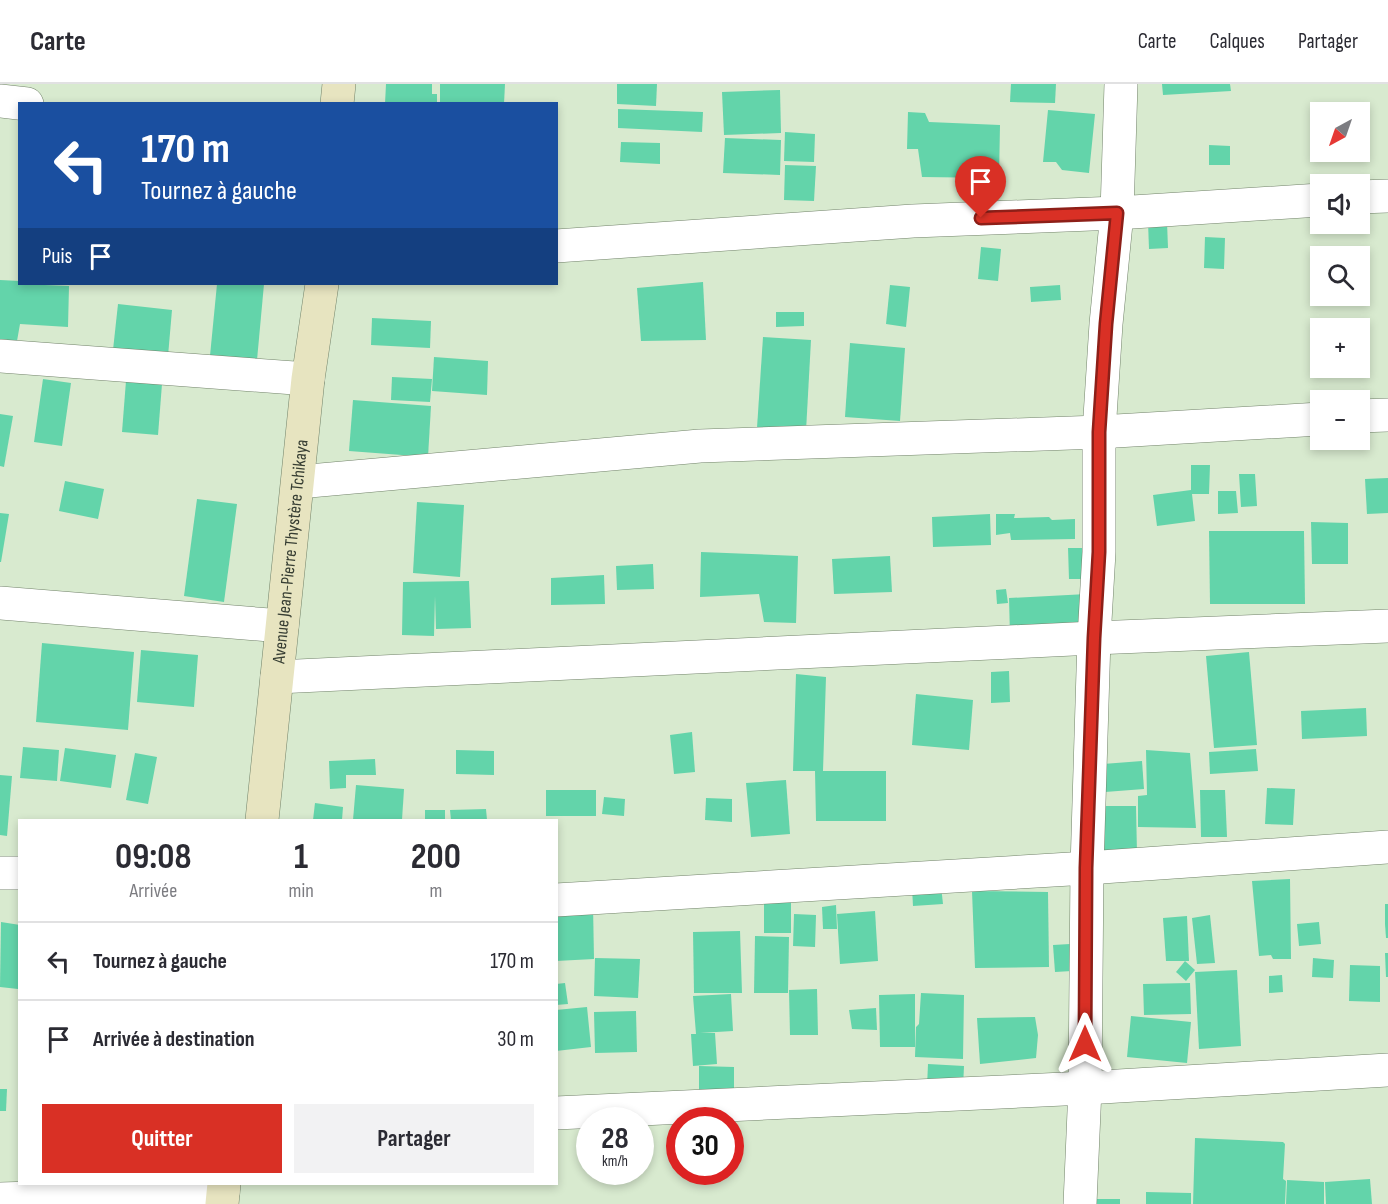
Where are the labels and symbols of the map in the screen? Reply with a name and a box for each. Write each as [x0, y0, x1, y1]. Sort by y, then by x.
north arrow [1310, 102, 1370, 162]
pin [955, 156, 1006, 218]
street label: Avenue Jean-Pierre Thystère Tchikaya [268, 438, 313, 666]
position arrow [1053, 1012, 1117, 1076]
speed limit sign: 30 [666, 1107, 744, 1185]

